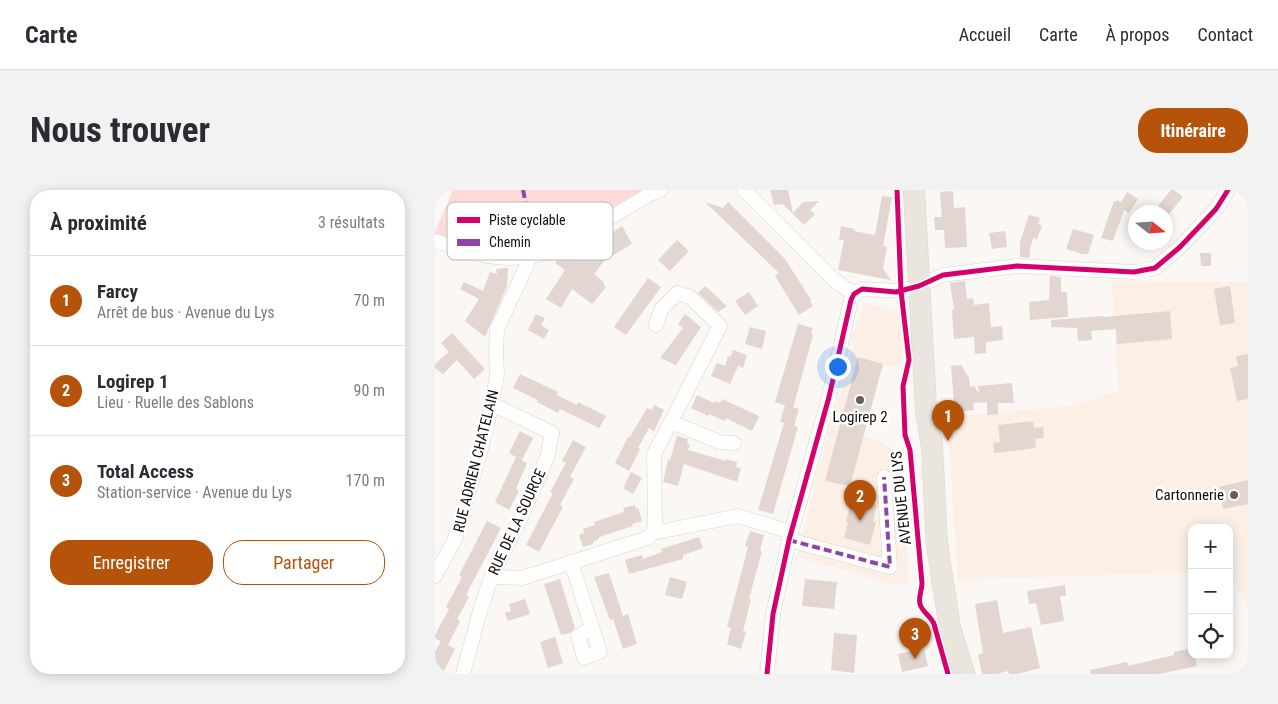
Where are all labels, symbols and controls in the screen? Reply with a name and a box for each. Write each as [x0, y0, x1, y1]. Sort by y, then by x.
text: Carte [25, 21, 77, 49]
text: Accueil [959, 24, 1011, 45]
text: Carte [1039, 24, 1078, 45]
text: À propos [1106, 24, 1169, 45]
text: Contact [1197, 24, 1253, 45]
button: Itinéraire [1138, 108, 1248, 153]
text: Nous trouver [30, 110, 210, 151]
legend [447, 202, 613, 260]
north arrow [1128, 205, 1173, 250]
text: À proximité [50, 211, 147, 235]
text: Piste cyclable [489, 212, 566, 228]
text: 3 résultats [318, 213, 385, 232]
text: Chemin [489, 234, 531, 250]
text: Farcy [97, 280, 138, 303]
text: 1 [62, 291, 70, 310]
text: 70 m [353, 291, 385, 310]
text: Arrêt de bus · Avenue du Lys [97, 303, 275, 322]
your location [825, 354, 851, 380]
text: Logirep 1 [97, 370, 169, 393]
text: 2 [62, 381, 70, 400]
text: 90 m [353, 381, 385, 400]
street label: RUE ADRIEN CHATELAIN [450, 388, 502, 534]
text: Lieu · Ruelle des Sablons [97, 393, 254, 412]
marker: Logirep 2 [854, 394, 866, 406]
pin: 1 [932, 400, 964, 441]
place label: Logirep 2 [832, 408, 888, 426]
street label: AVENUE DU LYS [887, 450, 915, 546]
text: Total Access [97, 460, 194, 483]
street label: RUE DE LA SOURCE [484, 466, 550, 578]
text: 3 [62, 471, 70, 490]
text: 170 m [346, 471, 385, 490]
pin: 2 [844, 480, 876, 521]
text: Station-service · Avenue du Lys [97, 483, 292, 502]
place label: Cartonnerie [1155, 486, 1224, 504]
marker: Cartonnerie [1228, 489, 1240, 501]
map controls [1188, 524, 1233, 659]
button: + [1188, 524, 1233, 569]
button: Enregistrer [50, 540, 213, 585]
button: Partager [223, 540, 385, 585]
button: − [1188, 569, 1233, 614]
button: locate [1188, 614, 1233, 659]
pin: 3 [899, 618, 931, 659]

